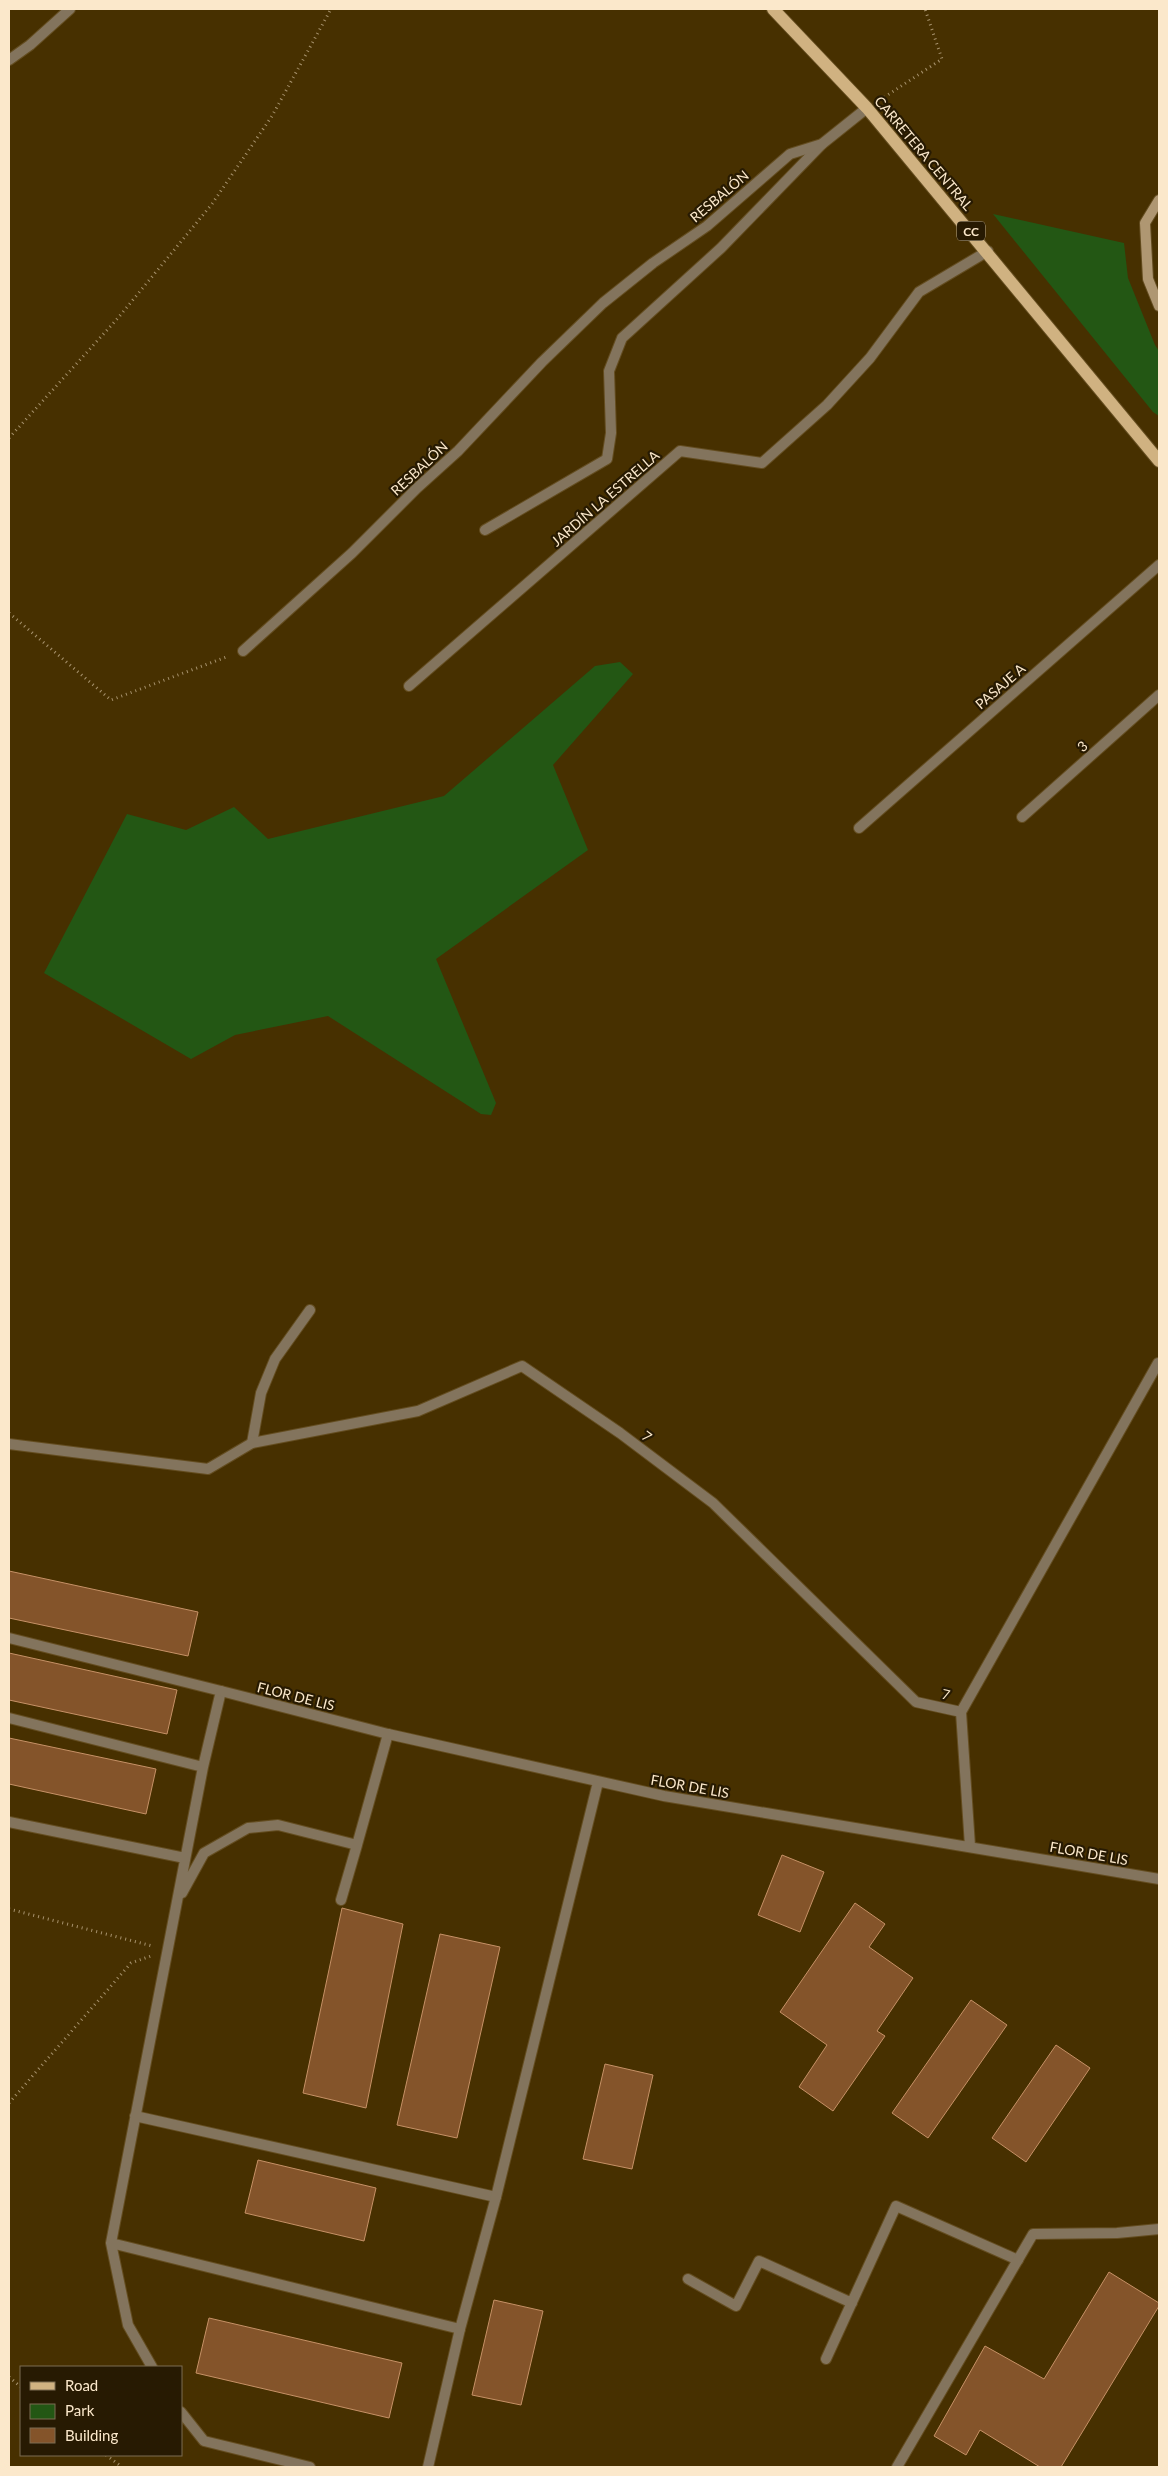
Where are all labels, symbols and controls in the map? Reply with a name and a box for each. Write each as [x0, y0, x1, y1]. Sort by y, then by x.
street label: CARRETERA CENTRAL [871, 92, 977, 214]
street label: RESBALÓN [686, 167, 752, 225]
road number: CC [957, 222, 985, 240]
street label: RESBALÓN [387, 437, 451, 499]
street label: JARDÍN LA ESTRELLA [548, 446, 663, 549]
street label: PASAJE A [972, 659, 1029, 712]
street label: 3 [1073, 737, 1091, 755]
street label: 7 [639, 1427, 655, 1445]
street label: FLOR DE LIS [256, 1678, 336, 1714]
street label: 7 [940, 1685, 952, 1703]
street label: FLOR DE LIS [650, 1771, 730, 1801]
street label: FLOR DE LIS [1049, 1838, 1129, 1868]
legend [20, 2366, 182, 2456]
text: Road [65, 2376, 98, 2394]
text: Park [65, 2401, 95, 2419]
text: Building [65, 2426, 118, 2444]

